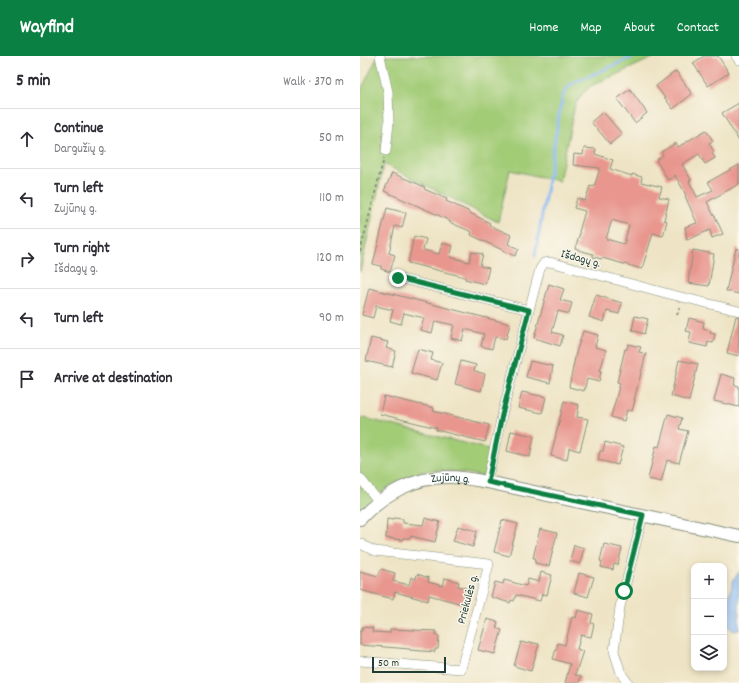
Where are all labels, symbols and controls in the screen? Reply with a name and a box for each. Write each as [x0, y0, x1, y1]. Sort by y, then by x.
text: Wayfind [20, 15, 74, 42]
text: Home [529, 18, 558, 38]
text: Map [580, 18, 602, 38]
text: About [624, 18, 655, 38]
text: Contact [677, 18, 719, 38]
text: 5 min [16, 70, 50, 94]
text: Walk · 370 m [283, 73, 344, 92]
text: Continue [54, 118, 103, 140]
icon: ahead [16, 128, 38, 150]
text: 50 m [319, 129, 344, 148]
text: Dargužių g. [54, 140, 106, 159]
text: Turn left [54, 178, 103, 200]
icon: left [16, 188, 38, 210]
text: 110 m [319, 189, 344, 208]
text: Zujūnų g. [54, 200, 97, 219]
text: Turn right [54, 238, 110, 260]
street label: Išdagų g. [559, 246, 602, 273]
icon: right [16, 248, 38, 270]
text: 120 m [316, 249, 344, 268]
text: Išdagų g. [54, 260, 98, 279]
route end [389, 269, 407, 287]
icon: left [16, 308, 38, 330]
text: Turn left [54, 308, 103, 330]
text: 90 m [319, 309, 344, 328]
icon: arrive [16, 368, 38, 390]
text: Arrive at destination [54, 368, 172, 390]
street label: Zujūnų g. [430, 470, 472, 489]
map controls [691, 563, 727, 671]
button: + [691, 563, 727, 599]
street label: Priekulės g. [454, 573, 483, 626]
route start [615, 582, 633, 600]
button: − [691, 599, 727, 635]
button: layers [691, 635, 727, 671]
scale bar [372, 655, 446, 674]
text: 50 m [378, 656, 399, 672]

